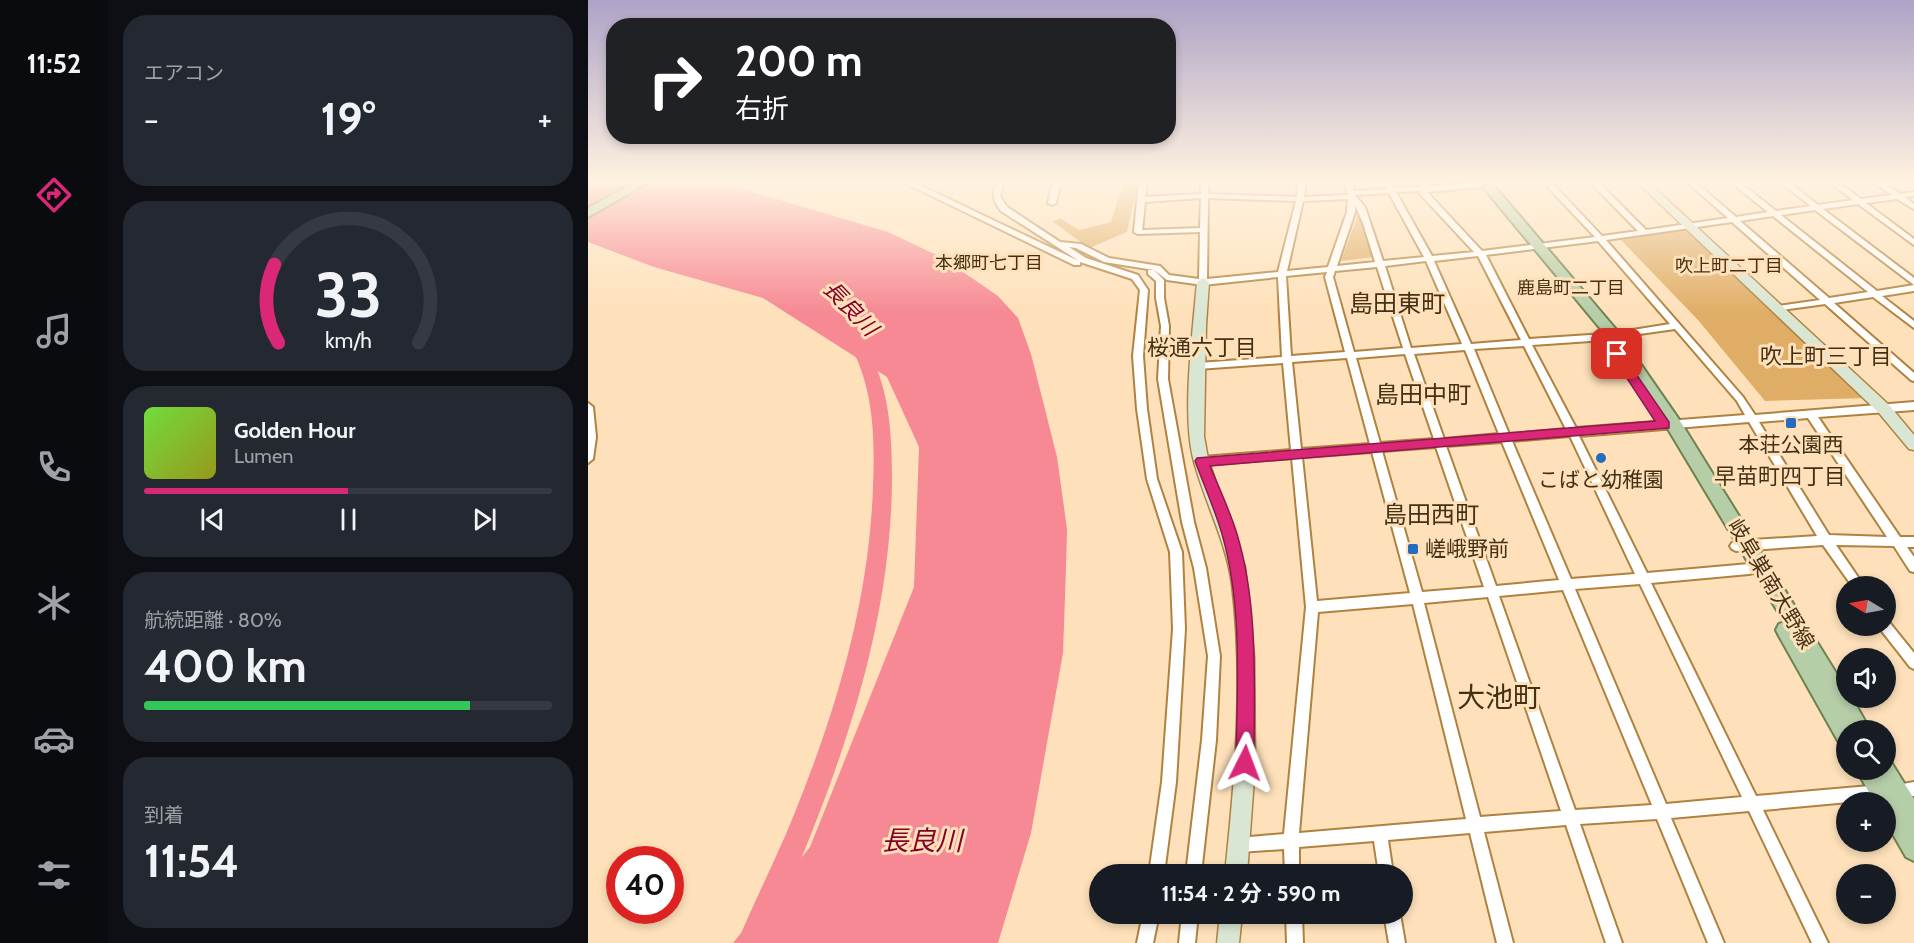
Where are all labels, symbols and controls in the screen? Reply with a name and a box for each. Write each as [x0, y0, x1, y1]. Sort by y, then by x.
text: 200 m [735, 35, 862, 87]
icon: right [636, 42, 714, 120]
text: 11:52 [27, 47, 81, 80]
text: エアコン [144, 61, 224, 85]
text: 19° [321, 92, 375, 146]
text: 右折 [735, 92, 789, 125]
text: − [144, 99, 159, 139]
text: + [537, 99, 552, 139]
icon: directions [33, 174, 75, 216]
district label: 本郷町七丁目 [935, 252, 1043, 274]
district label: 吹上町二丁目 [1675, 255, 1783, 277]
text: 33 [314, 257, 382, 333]
water label: 長良川 [818, 275, 885, 343]
district label: 鹿島町二丁目 [1517, 277, 1625, 299]
district label: 島田東町 [1349, 289, 1445, 318]
icon: music [33, 310, 75, 352]
text: km/h [325, 327, 371, 353]
pin [1591, 328, 1642, 379]
district label: 桜通六丁目 [1147, 334, 1257, 361]
icon: arrive [1600, 337, 1633, 370]
district label: 吹上町三丁目 [1760, 343, 1892, 370]
district label: 島田中町 [1375, 380, 1471, 409]
marker: 本荘公園西 [1784, 416, 1798, 430]
text: Golden Hour [234, 417, 355, 444]
place label: 本荘公園西 [1739, 432, 1844, 457]
text: Lumen [234, 444, 293, 468]
icon: phone [33, 446, 75, 488]
marker: こばと幼稚園 [1594, 451, 1608, 465]
district label: 早苗町四丁目 [1714, 463, 1846, 490]
place label: こばと幼稚園 [1538, 467, 1664, 492]
district label: 島田西町 [1383, 500, 1479, 529]
icon: previous [196, 503, 229, 536]
icon: pause [332, 503, 365, 536]
icon: next [468, 503, 501, 536]
street label: 岐阜巣南大野線 [1723, 514, 1820, 653]
place label: 嵯峨野前 [1425, 536, 1509, 561]
marker: 嵯峨野前 [1406, 542, 1420, 556]
north arrow [1836, 576, 1896, 636]
map controls [1836, 576, 1896, 924]
icon: climate [33, 582, 75, 624]
text: 航続距離 · 80% [144, 608, 282, 632]
text: 400 km [144, 639, 307, 693]
button: sound [1836, 648, 1896, 708]
district label: 大池町 [1457, 680, 1541, 714]
icon: car [33, 718, 75, 760]
button: search [1836, 720, 1896, 780]
position arrow [1213, 731, 1277, 795]
button: + [1836, 792, 1896, 852]
text: 到着 [144, 803, 184, 827]
water label: 長良川 [882, 824, 965, 857]
text: 11:54 [144, 834, 239, 888]
speed limit sign: 40 [606, 846, 684, 924]
icon: filters [33, 854, 75, 896]
button: − [1836, 864, 1896, 924]
text: 11:54 · 2 分 · 590 m [1162, 880, 1340, 907]

